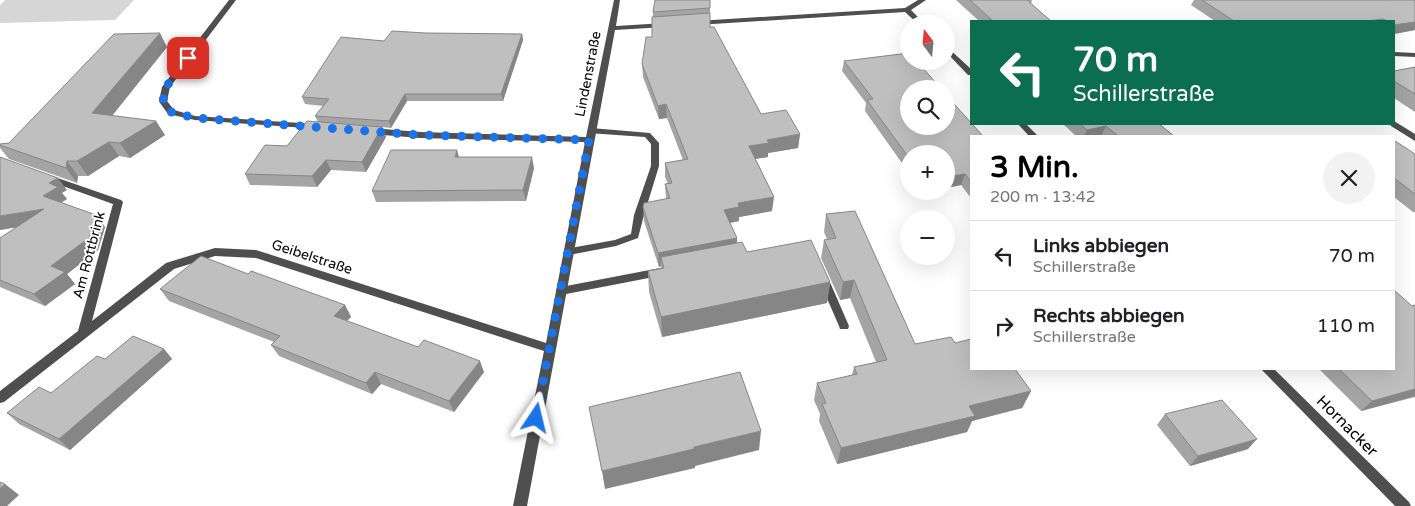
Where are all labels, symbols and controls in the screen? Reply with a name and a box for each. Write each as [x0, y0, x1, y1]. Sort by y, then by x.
north arrow [900, 15, 955, 70]
map controls [900, 15, 955, 265]
street label: Lindenstraße [571, 30, 605, 118]
pin [167, 37, 209, 79]
text: 70 m [1073, 39, 1158, 81]
icon: left [990, 40, 1055, 105]
icon: arrive [174, 44, 202, 72]
button: search [900, 80, 955, 135]
text: Schillerstraße [1073, 81, 1214, 107]
button: + [900, 145, 955, 200]
text: 3 Min. [990, 149, 1079, 186]
button: close [1323, 152, 1375, 204]
text: 200 m · 13:42 [990, 187, 1096, 207]
street label: Am Rottbrink [69, 209, 109, 301]
button: − [900, 210, 955, 265]
text: Links abbiegen [1033, 235, 1169, 257]
street label: Geibelstraße [269, 236, 355, 278]
icon: left [990, 242, 1018, 270]
text: 70 m [1329, 245, 1375, 267]
text: Schillerstraße [1033, 257, 1136, 277]
text: Rechts abbiegen [1033, 305, 1185, 327]
icon: right [990, 312, 1018, 340]
text: 110 m [1317, 315, 1375, 337]
text: Schillerstraße [1033, 327, 1136, 347]
position arrow [509, 391, 561, 443]
street label: Hornacker [1312, 391, 1383, 462]

